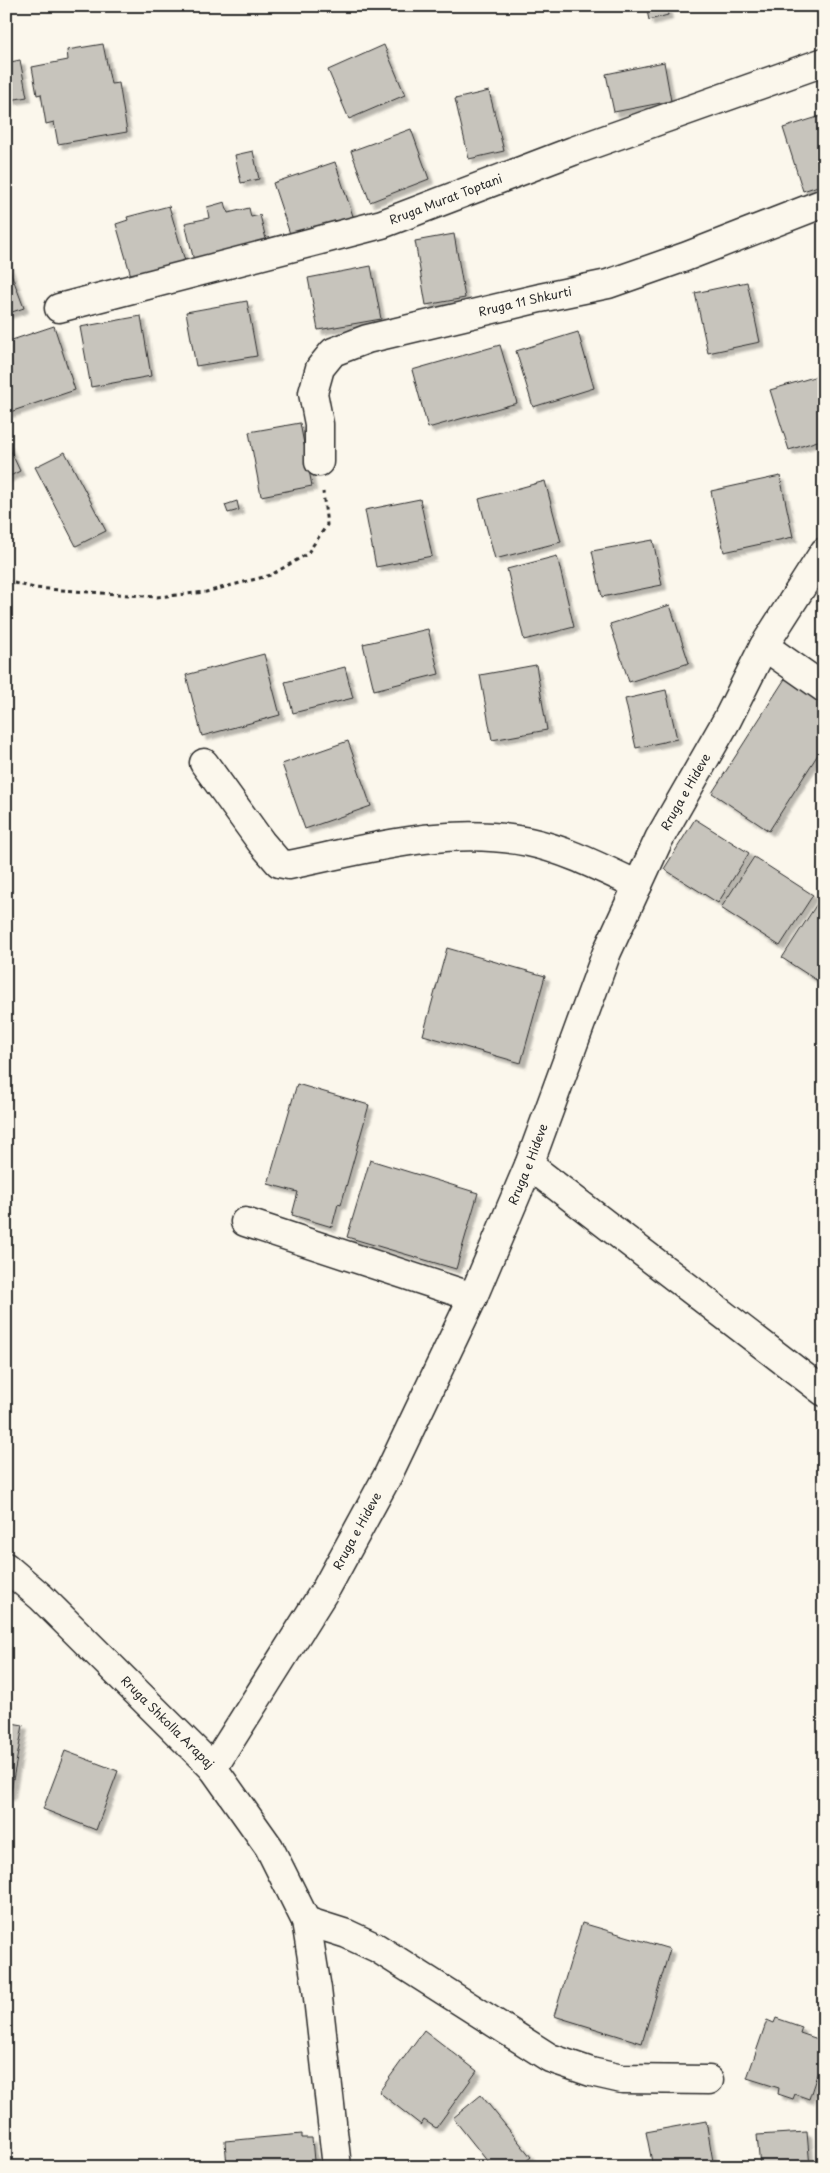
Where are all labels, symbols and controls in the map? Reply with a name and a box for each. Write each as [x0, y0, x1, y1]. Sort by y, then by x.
street label: Rruga Murat Toptani [386, 169, 505, 229]
street label: Rruga 11 Shkurti [476, 282, 573, 320]
street label: Rruga e Hideve [656, 749, 714, 833]
street label: Rruga e Hideve [503, 1120, 552, 1208]
street label: Rruga e Hideve [328, 1488, 385, 1573]
street label: Rruga Shkolla Arapaj [117, 1671, 219, 1772]

